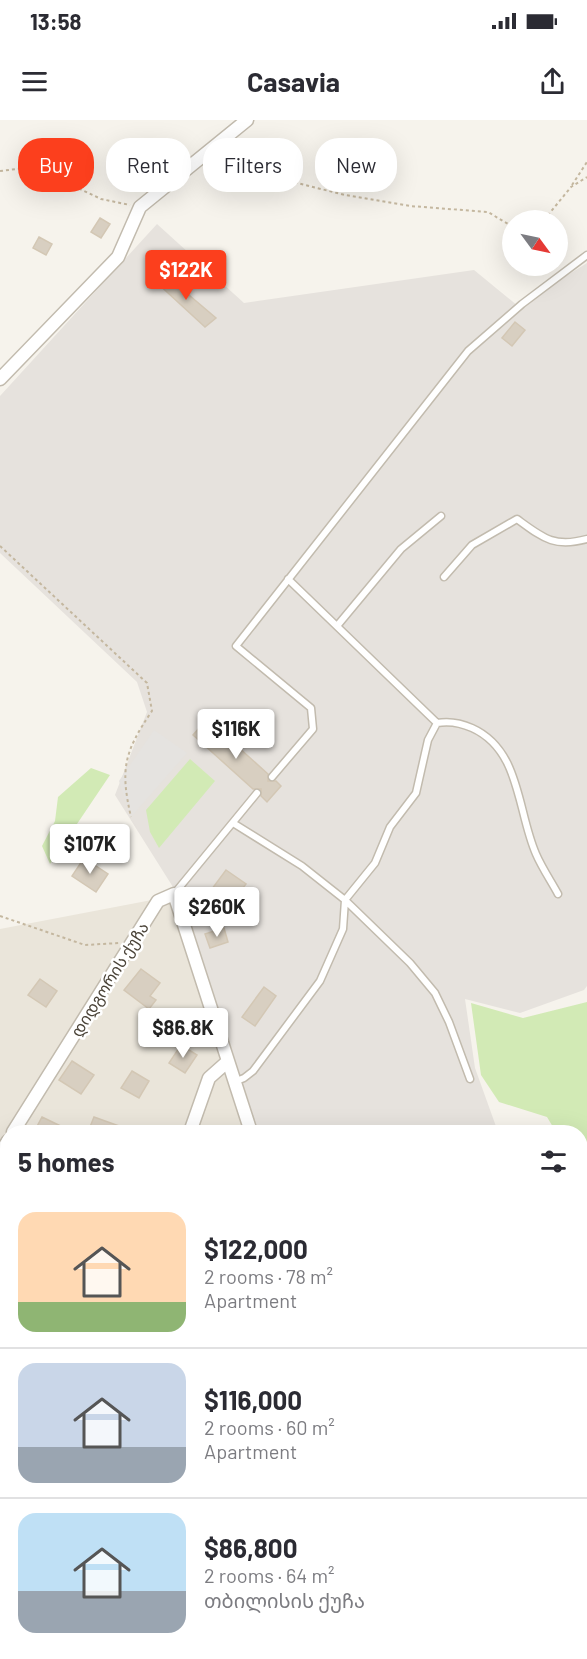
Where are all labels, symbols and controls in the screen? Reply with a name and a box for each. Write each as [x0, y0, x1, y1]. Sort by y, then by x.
text: 13:58 [30, 8, 81, 34]
icon: menu [18, 65, 51, 98]
text: Casavia [247, 65, 340, 97]
icon: share [536, 65, 569, 98]
chip: Buy [18, 138, 94, 192]
chip: Rent [106, 138, 191, 192]
chip: Filters [203, 138, 303, 192]
chip: New [315, 138, 397, 192]
north arrow [502, 210, 568, 276]
map controls [502, 210, 568, 276]
pin: $122K [144, 250, 228, 301]
text: $122K [159, 257, 213, 281]
pin: $116K [194, 709, 278, 760]
text: $116K [212, 716, 261, 740]
pin: $107K [48, 824, 132, 875]
text: $107K [64, 831, 116, 855]
pin: $260K [175, 887, 259, 938]
text: $260K [188, 894, 246, 918]
street label: დიდგორის ქუჩა [66, 918, 154, 1041]
pin: $86.8K [134, 1008, 232, 1059]
text: $86.8K [152, 1015, 214, 1039]
icon: filters [537, 1145, 570, 1178]
text: 5 homes [18, 1146, 115, 1177]
text: $122,000 [204, 1233, 308, 1264]
icon: home [66, 1236, 138, 1308]
text: 2 rooms · 78 m² [204, 1264, 333, 1288]
text: Apartment [204, 1288, 297, 1312]
text: $116,000 [204, 1384, 302, 1415]
icon: home [66, 1387, 138, 1459]
text: 2 rooms · 60 m² [204, 1415, 335, 1439]
text: Apartment [204, 1439, 297, 1463]
text: $86,800 [204, 1532, 298, 1563]
icon: home [66, 1537, 138, 1609]
text: 2 rooms · 64 m² [204, 1563, 334, 1587]
text: თბილისის ქუჩა [204, 1588, 365, 1612]

